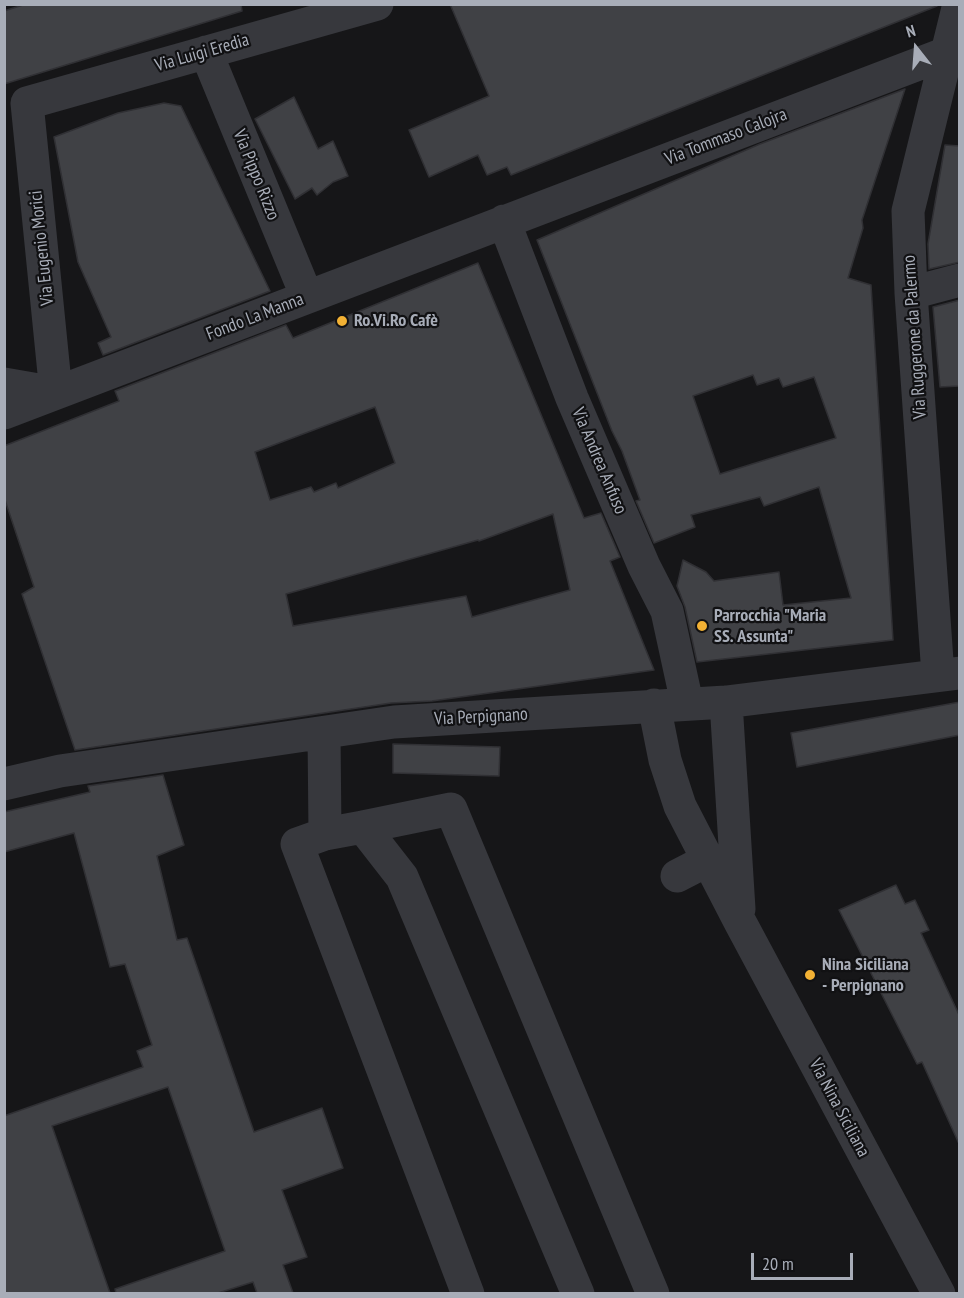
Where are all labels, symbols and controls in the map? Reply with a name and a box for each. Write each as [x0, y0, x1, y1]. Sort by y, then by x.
north arrow [886, 18, 946, 78]
text: N [904, 20, 918, 42]
street label: Via Luigi Eredia [153, 29, 251, 77]
street label: Via Tommaso Calojra [662, 104, 790, 170]
street label: Via Pippo Rizzo [228, 127, 284, 223]
street label: Via Eugenio Morici [25, 189, 59, 307]
street label: Via Ruggerone da Palermo [898, 254, 932, 420]
street label: Fondo La Manna [203, 289, 307, 345]
place label: Ro.Vi.Ro Cafè [354, 310, 438, 332]
marker: Ro.Vi.Ro Cafè [335, 314, 349, 328]
street label: Via Andrea Anfuso [567, 405, 631, 517]
place label: Parrocchia "Maria SS. Assunta" [714, 605, 826, 648]
marker: Parrocchia "Maria SS. Assunta" [695, 619, 709, 633]
street label: Via Perpignano [434, 704, 528, 730]
place label: Nina Siciliana - Perpignano [822, 954, 909, 996]
marker: Nina Siciliana - Perpignano [803, 968, 817, 982]
street label: Via Nina Siciliana [804, 1055, 874, 1161]
scale bar [754, 1241, 856, 1279]
text: 20 m [762, 1252, 794, 1275]

